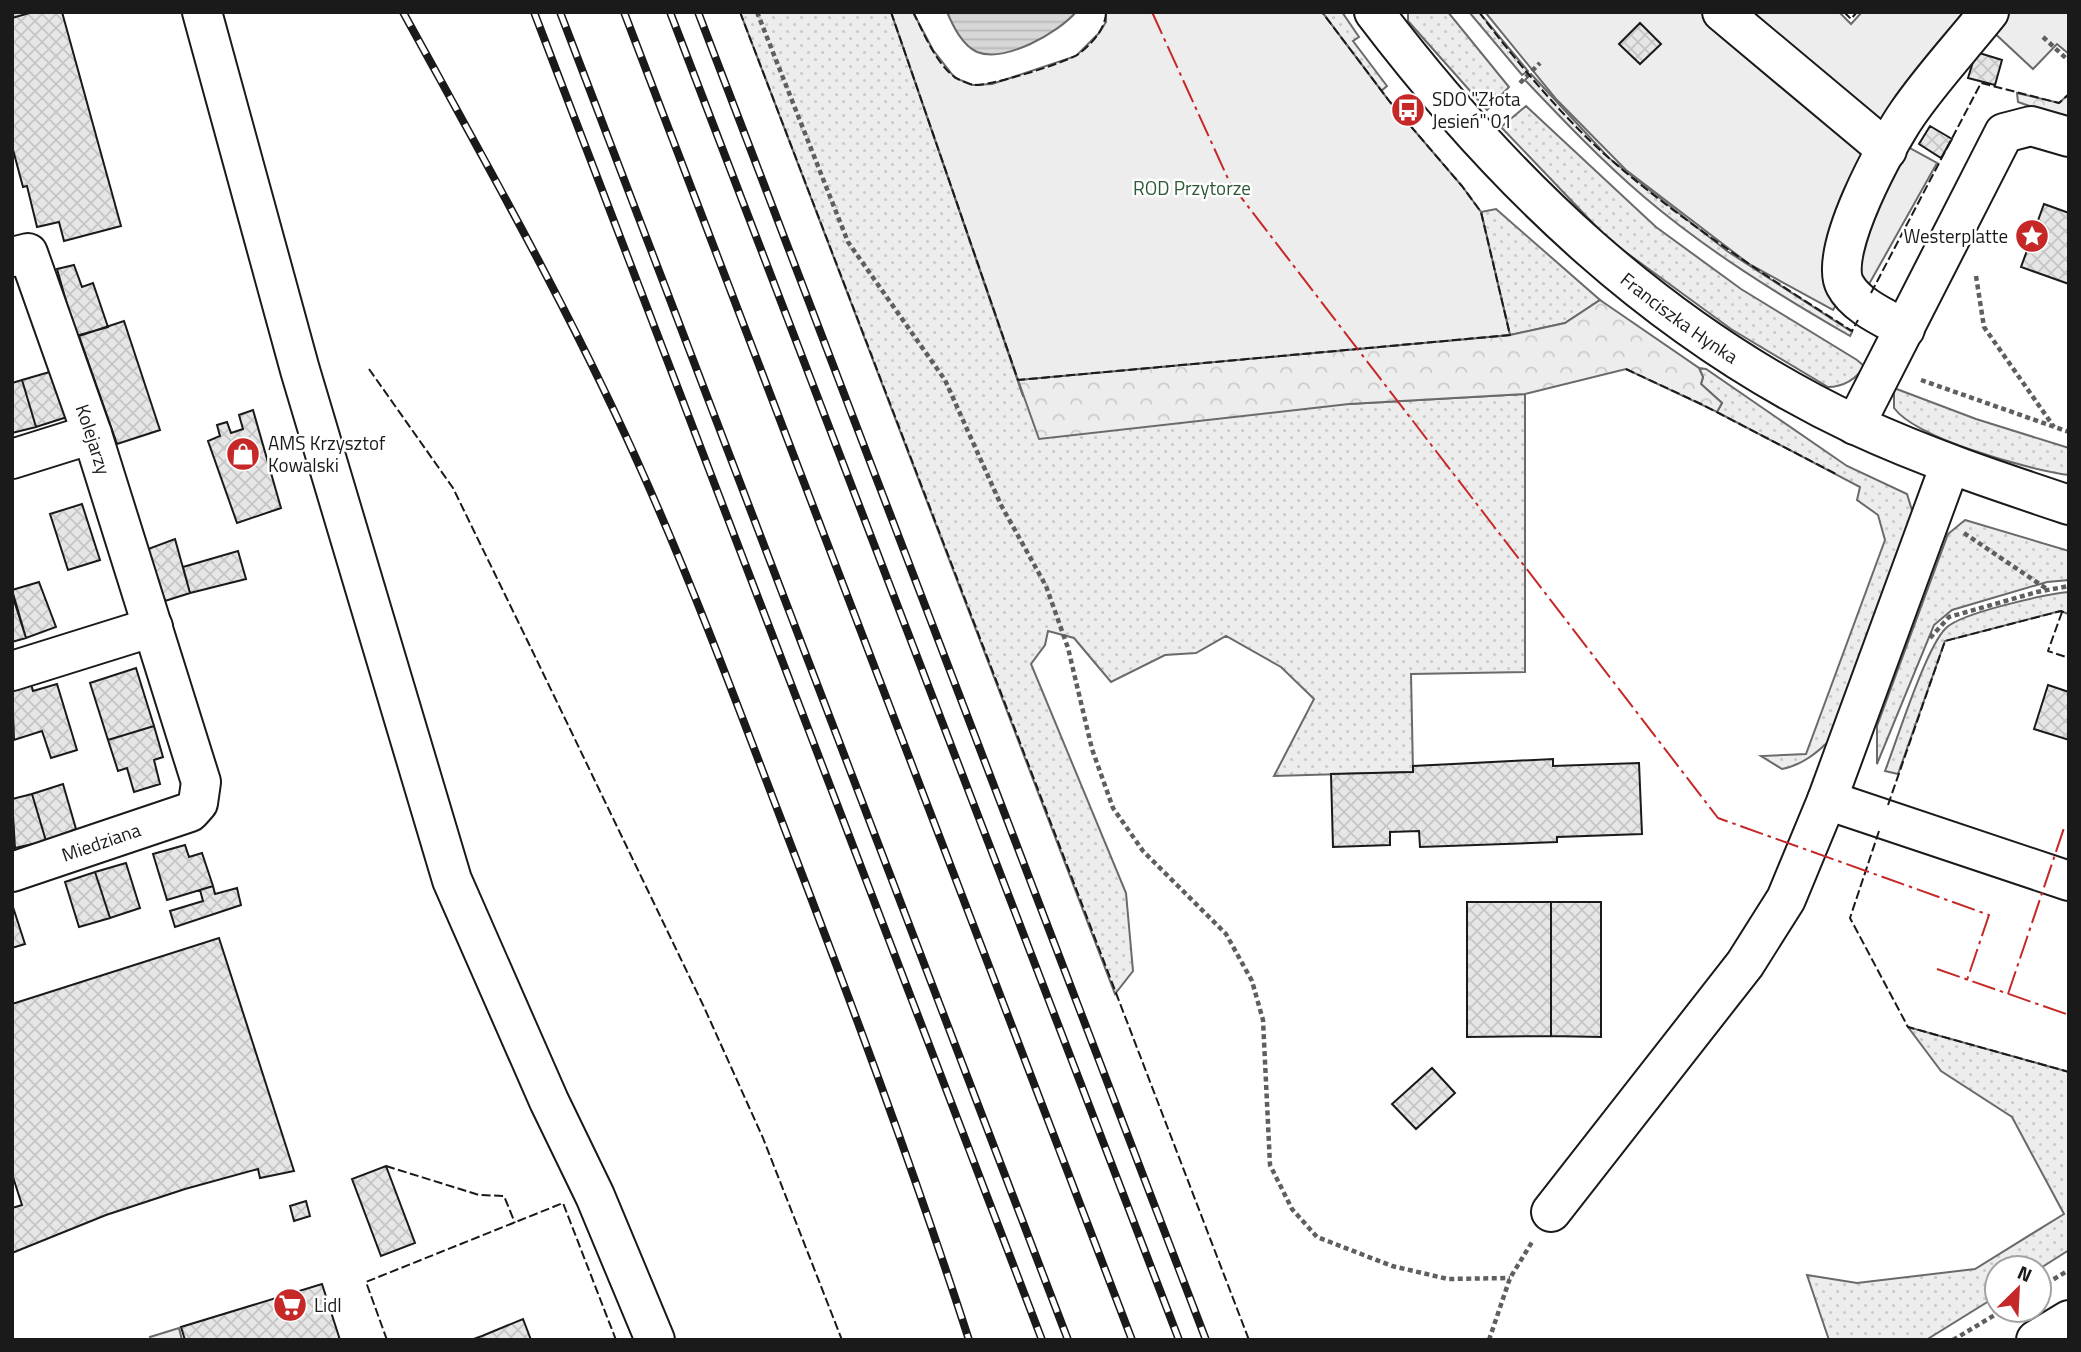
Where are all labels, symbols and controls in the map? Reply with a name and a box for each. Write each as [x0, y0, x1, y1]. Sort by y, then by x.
place label: SDO "Złota Jesień" 01 [1432, 84, 1521, 135]
bus stop icon: SDO "Złota Jesień" 01 [1389, 91, 1427, 129]
park label: ROD Przytorze [1133, 173, 1251, 202]
place icon: Westerplatte [2013, 217, 2051, 255]
place label: Westerplatte [1903, 221, 2008, 250]
street label: Franciszka Hynka [1615, 265, 1745, 371]
street label: Kolejarzy [69, 400, 119, 478]
place label: AMS Krzysztof Kowalski [268, 428, 386, 479]
shop icon: AMS Krzysztof Kowalski [224, 435, 262, 473]
street label: Miedziana [57, 814, 145, 869]
north arrow [1983, 1254, 2053, 1324]
text: N [2013, 1257, 2037, 1289]
supermarket icon: Lidl [271, 1286, 309, 1324]
place label: Lidl [314, 1290, 342, 1319]

